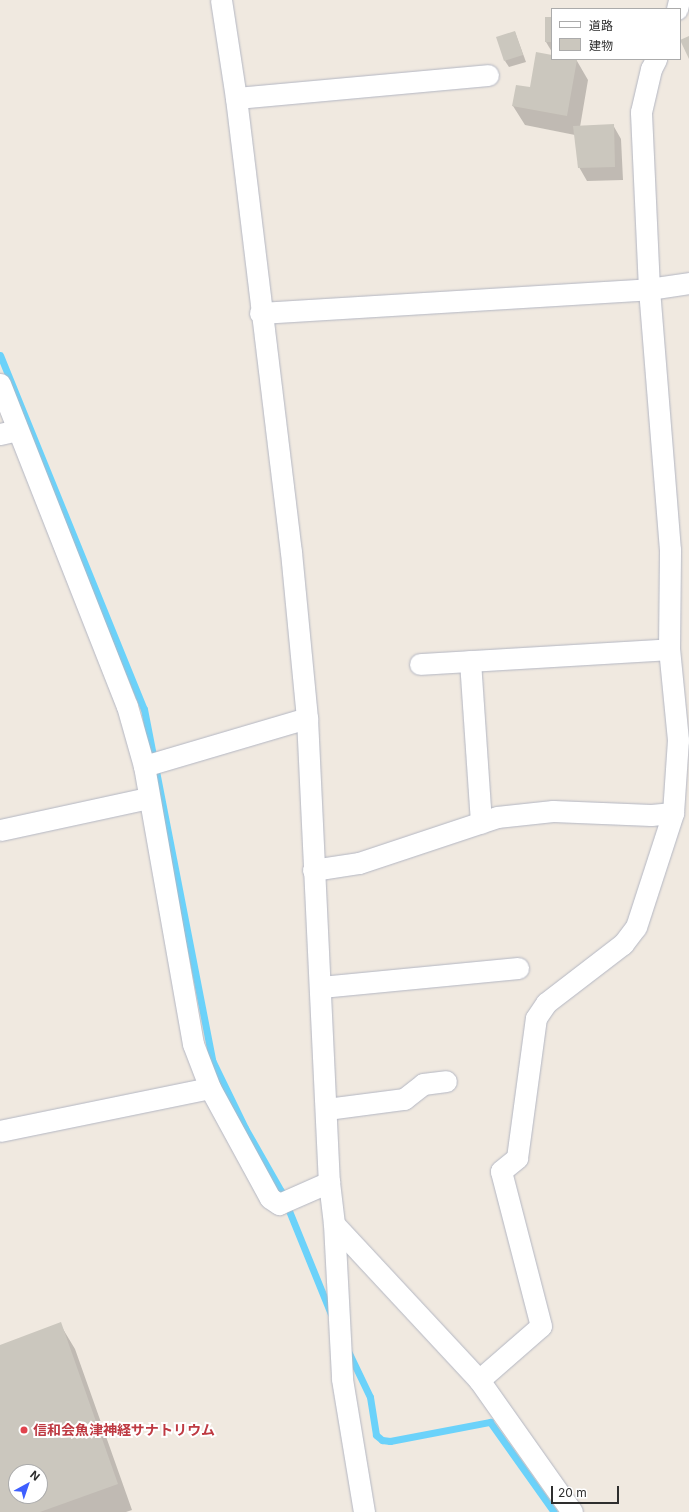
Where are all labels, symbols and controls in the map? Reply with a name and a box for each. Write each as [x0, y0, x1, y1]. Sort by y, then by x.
legend [551, 8, 681, 60]
text: 道路 [589, 18, 613, 33]
text: 建物 [589, 38, 613, 53]
place label: 信和会魚津神経サナトリウム [33, 1422, 215, 1438]
marker: 信和会魚津神経サナトリウム [18, 1424, 30, 1436]
north arrow [8, 1464, 48, 1504]
text: N [27, 1468, 43, 1484]
scale bar [553, 1478, 621, 1504]
text: 20 m [558, 1485, 587, 1500]

